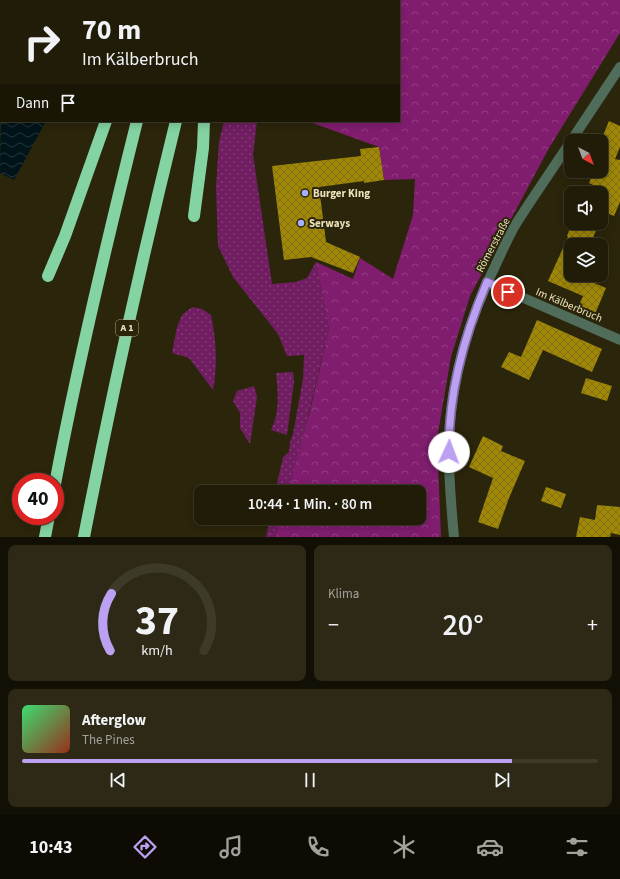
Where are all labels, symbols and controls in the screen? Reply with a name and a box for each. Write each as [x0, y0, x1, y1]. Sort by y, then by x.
text: 70 m [82, 10, 141, 50]
icon: right [16, 16, 68, 68]
text: Im Kälberbruch [82, 47, 198, 72]
icon: arrive [57, 92, 79, 114]
text: Dann [16, 93, 49, 114]
north arrow [564, 134, 608, 178]
map controls [564, 134, 608, 282]
place label: Burger King [313, 186, 370, 201]
button: sound [564, 186, 608, 230]
marker: Burger King [300, 188, 310, 198]
street label: Römerstraße [472, 215, 514, 275]
place label: Serways [309, 216, 350, 231]
marker: Serways [296, 218, 306, 228]
button: layers [564, 238, 608, 282]
pin [491, 275, 525, 309]
icon: arrive [497, 281, 519, 303]
street label: Im Kälberbruch [533, 284, 605, 326]
road number: A 1 [116, 320, 138, 336]
position arrow [428, 431, 470, 473]
speed limit sign: 40 [12, 473, 64, 525]
text: 10:44 · 1 Min. · 80 m [248, 494, 372, 515]
text: Klima [328, 585, 359, 603]
text: 37 [135, 591, 179, 651]
text: 20° [442, 604, 484, 647]
text: − [328, 609, 339, 641]
text: + [587, 609, 598, 641]
text: km/h [141, 640, 173, 661]
text: Afterglow [82, 710, 146, 731]
text: The Pines [82, 731, 135, 749]
icon: previous [107, 769, 129, 791]
icon: pause [299, 769, 321, 791]
icon: next [491, 769, 513, 791]
icon: directions [131, 833, 159, 861]
icon: music [217, 833, 245, 861]
icon: phone [304, 833, 332, 861]
icon: climate [390, 833, 418, 861]
icon: car [476, 833, 504, 861]
icon: filters [563, 833, 591, 861]
text: 10:43 [29, 835, 73, 860]

